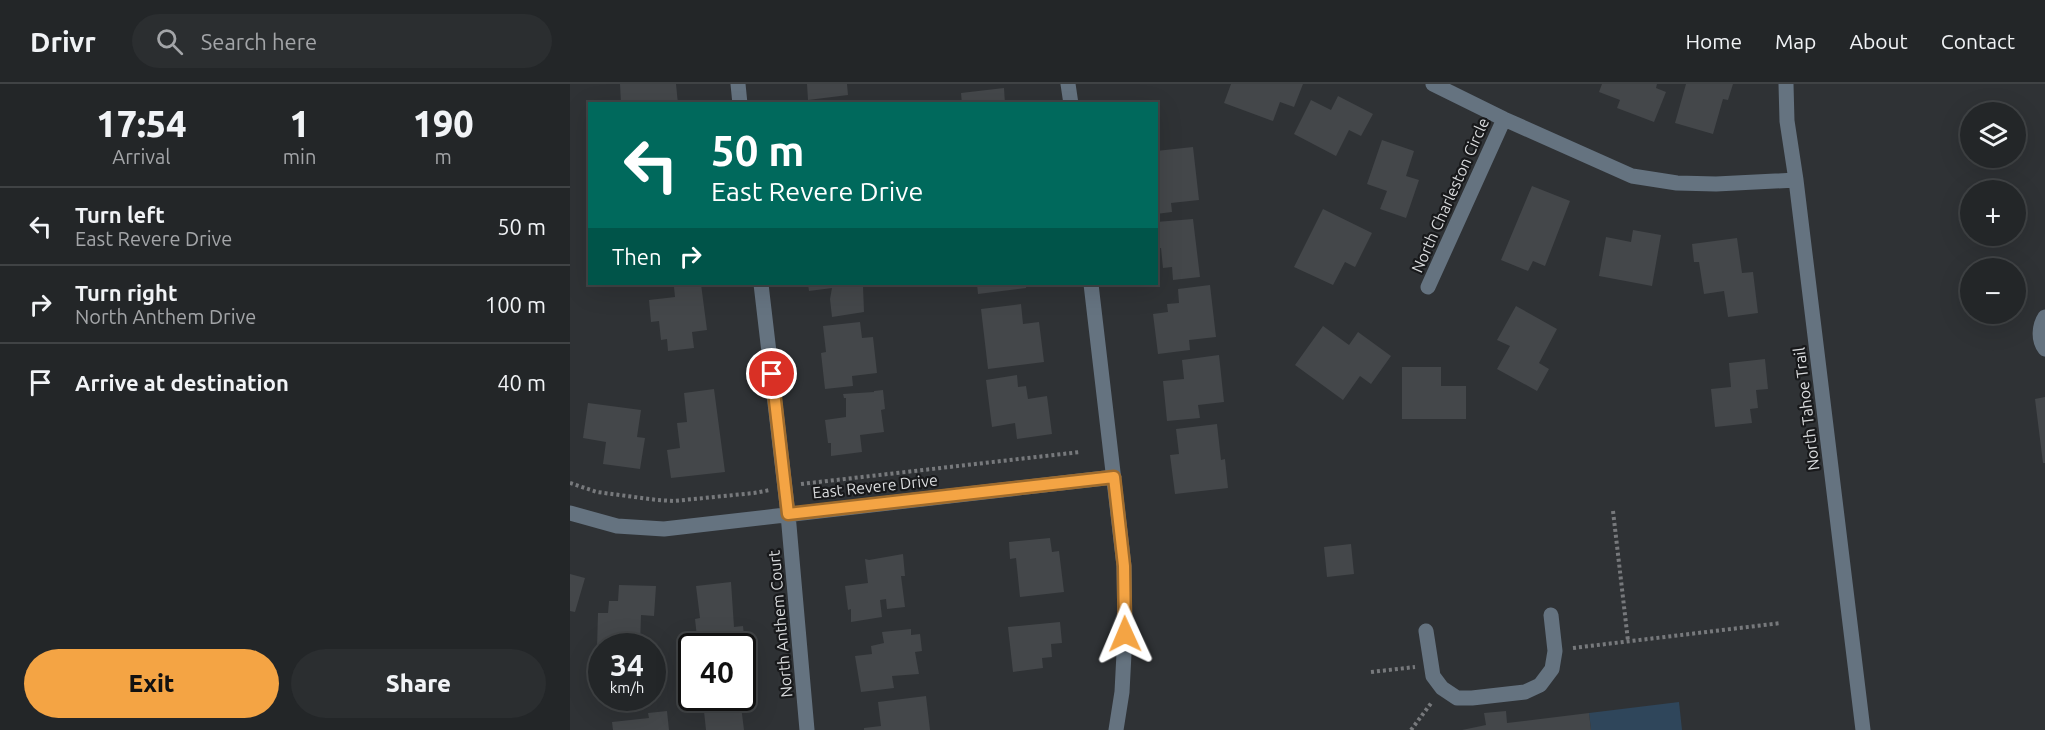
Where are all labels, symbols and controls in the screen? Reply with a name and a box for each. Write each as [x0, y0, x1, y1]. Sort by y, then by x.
search box [132, 14, 552, 68]
icon: search [153, 25, 186, 58]
text: Drivr [30, 26, 96, 57]
text: Search here [201, 29, 317, 54]
text: Home [1685, 29, 1742, 53]
text: Map [1775, 29, 1816, 53]
text: About [1849, 29, 1908, 53]
text: Contact [1941, 29, 2015, 53]
map controls [1960, 102, 2026, 324]
button: layers [1960, 102, 2026, 168]
text: 17:54 [96, 103, 186, 144]
text: 1 [289, 103, 310, 144]
text: 190 [413, 103, 474, 144]
street label: North Charleston Circle [1408, 115, 1492, 275]
icon: left [612, 126, 690, 204]
text: 50 m [711, 127, 805, 174]
text: Arrival [112, 145, 171, 168]
text: min [283, 145, 316, 168]
text: m [435, 145, 452, 168]
text: East Revere Drive [711, 176, 923, 206]
button: + [1960, 180, 2026, 246]
text: Turn left [75, 202, 165, 227]
icon: left [24, 210, 57, 243]
text: 50 m [497, 214, 546, 239]
text: East Revere Drive [75, 227, 232, 250]
icon: right [674, 240, 707, 273]
text: Then [612, 244, 662, 269]
button: − [1960, 258, 2026, 324]
text: Turn right [75, 280, 177, 305]
icon: right [24, 288, 57, 321]
text: 100 m [485, 292, 546, 317]
text: North Anthem Drive [75, 305, 256, 328]
street label: North Tahoe Trail [1790, 346, 1822, 472]
pin [746, 348, 797, 399]
icon: arrive [755, 357, 788, 390]
icon: arrive [24, 366, 57, 399]
text: Arrive at destination [75, 370, 289, 395]
text: 40 m [497, 370, 546, 395]
street label: East Revere Drive [811, 470, 939, 502]
street label: North Anthem Court [765, 549, 795, 698]
position arrow [1093, 602, 1157, 666]
speed limit sign: 40 [678, 633, 756, 711]
text: 34 [610, 648, 644, 682]
button: Exit [24, 649, 279, 718]
button: Share [291, 649, 546, 718]
text: km/h [610, 679, 644, 696]

